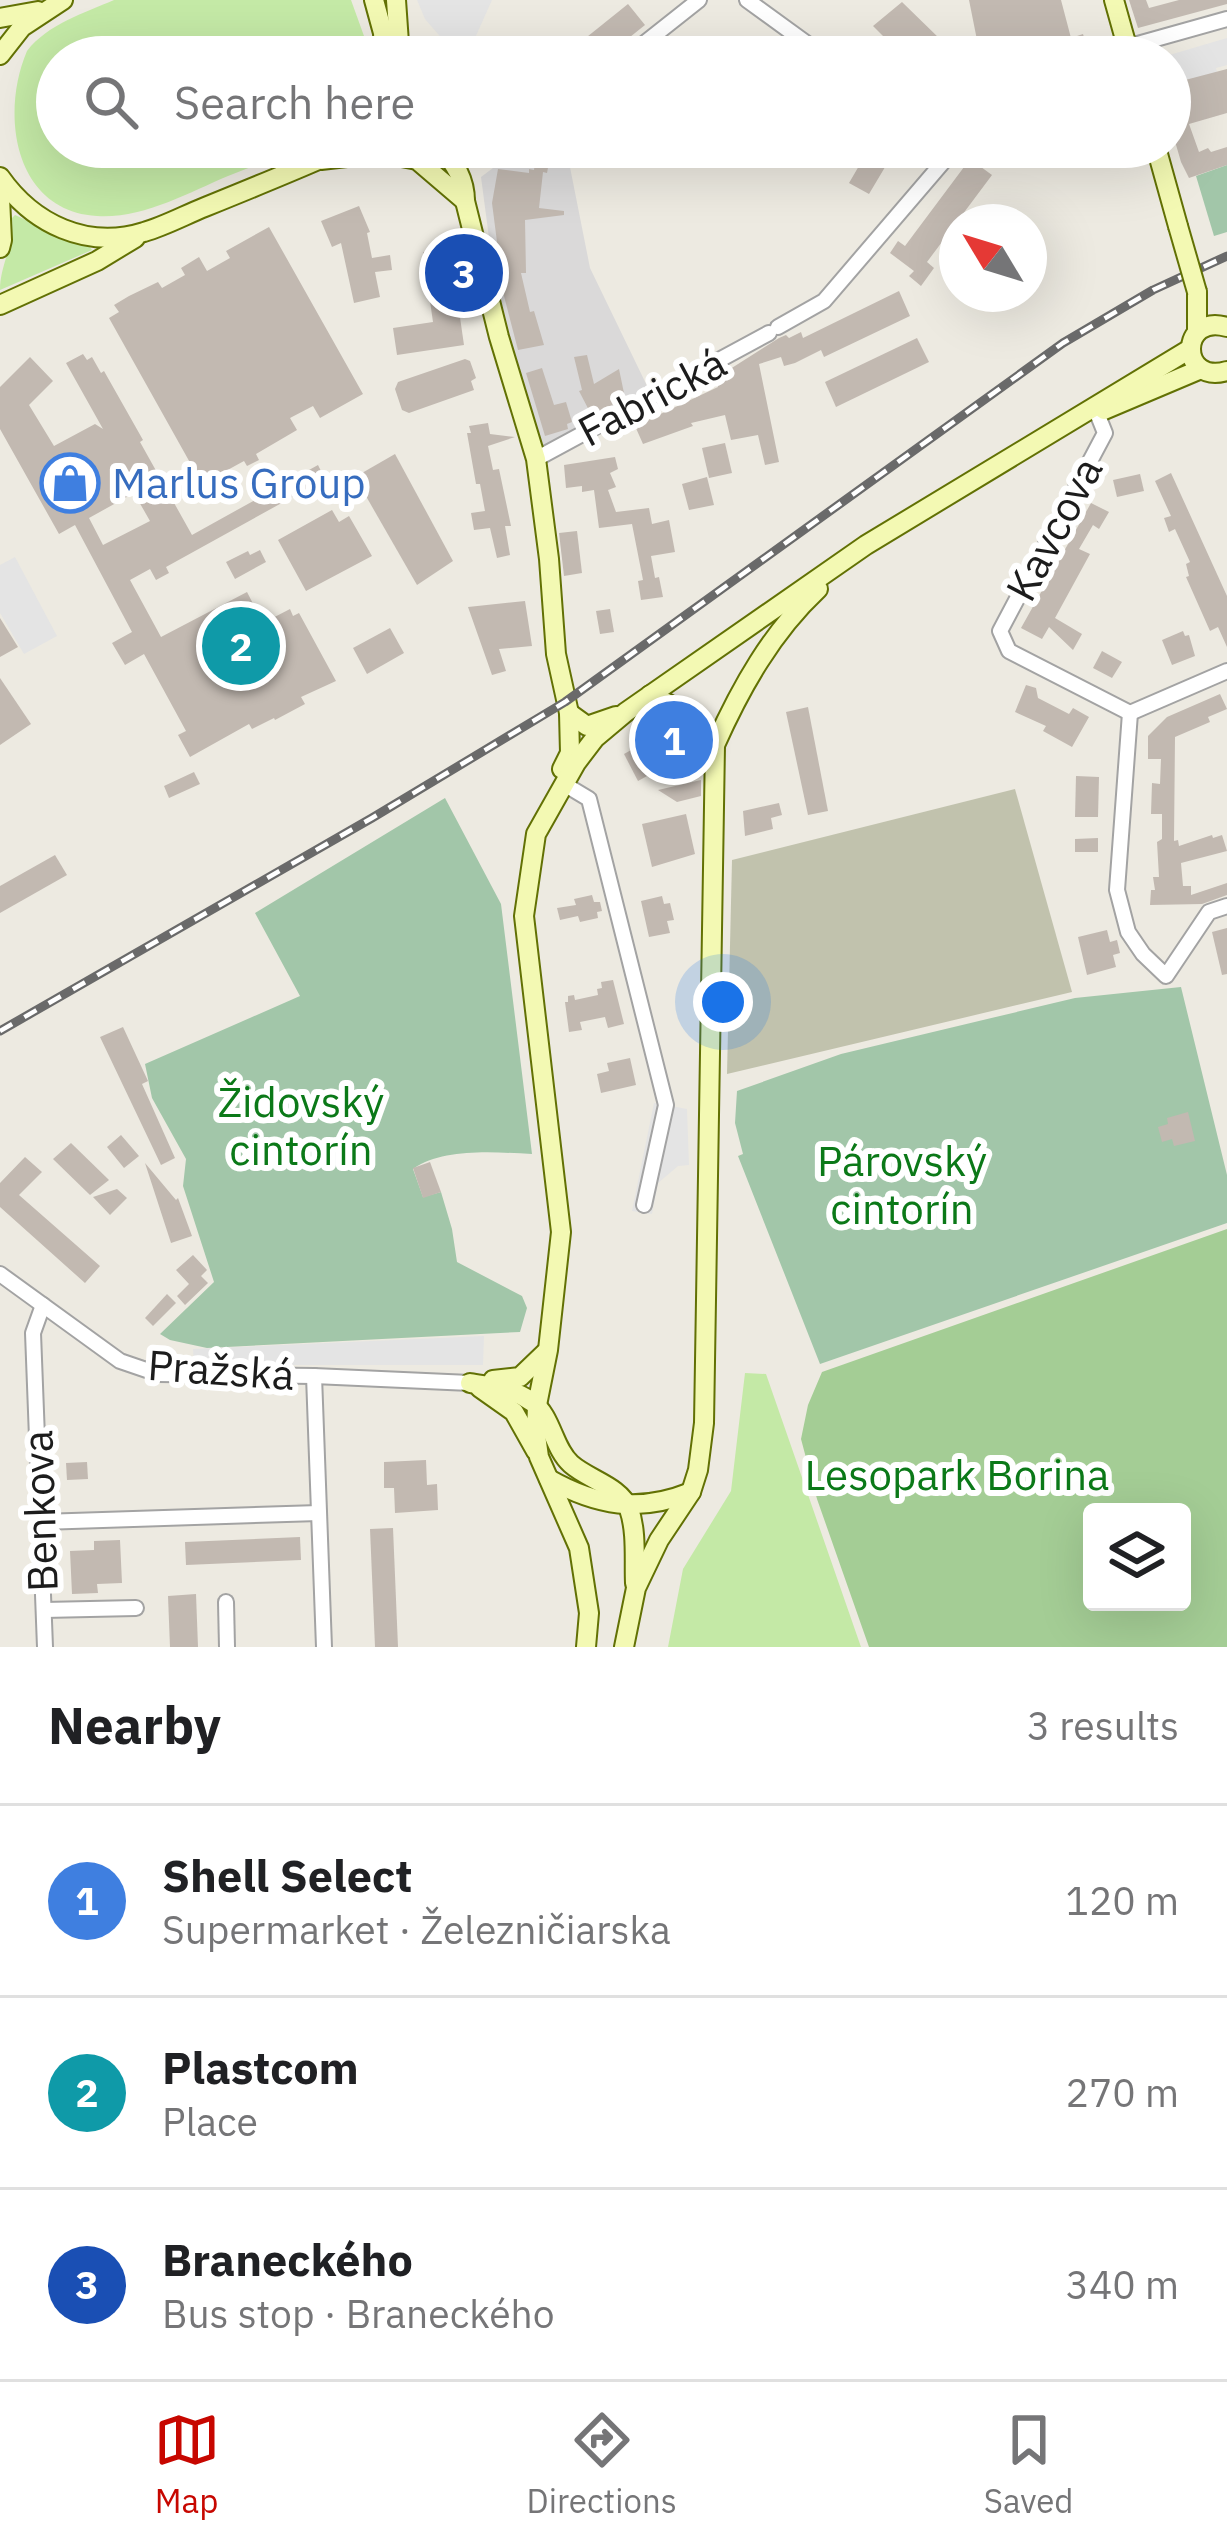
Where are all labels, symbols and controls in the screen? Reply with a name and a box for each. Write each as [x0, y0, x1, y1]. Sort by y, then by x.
search box [36, 36, 1191, 168]
icon: search [78, 69, 144, 135]
text: Search here [174, 73, 415, 131]
north arrow [939, 204, 1047, 312]
pin: 3 [425, 228, 503, 318]
street label: Fabrická [568, 335, 735, 458]
street label: Kavcova [993, 447, 1114, 610]
shop icon: Marlus Group [39, 452, 101, 514]
place label: Marlus Group [112, 455, 366, 510]
pin: 2 [202, 601, 280, 691]
pin: 1 [635, 695, 713, 785]
your location [693, 972, 753, 1032]
park label: Židovský cintorín [218, 1074, 384, 1177]
park label: Párovský cintorín [817, 1133, 987, 1236]
street label: Pražská [146, 1337, 296, 1402]
street label: Benkova [9, 1429, 70, 1593]
park label: Lesopark Borina [804, 1447, 1110, 1502]
map controls [1083, 1503, 1191, 1611]
button: layers [1083, 1503, 1191, 1611]
text: Nearby [48, 1692, 221, 1758]
text: 3 results [1027, 1700, 1179, 1751]
text: Shell Select [162, 1846, 413, 1904]
text: 1 [75, 1875, 99, 1926]
text: 120 m [1066, 1875, 1179, 1926]
text: Supermarket · Železničiarska [162, 1904, 671, 1955]
text: Plastcom [162, 2038, 359, 2096]
text: 2 [75, 2067, 99, 2118]
text: 270 m [1066, 2067, 1179, 2118]
text: Place [162, 2096, 258, 2147]
text: Braneckého [162, 2230, 413, 2288]
text: 3 [75, 2259, 99, 2310]
text: 340 m [1066, 2259, 1179, 2310]
text: Bus stop · Braneckého [162, 2288, 555, 2339]
tab: Map [154, 2407, 220, 2522]
tab: Directions [527, 2407, 677, 2522]
tab: Saved [984, 2407, 1073, 2522]

